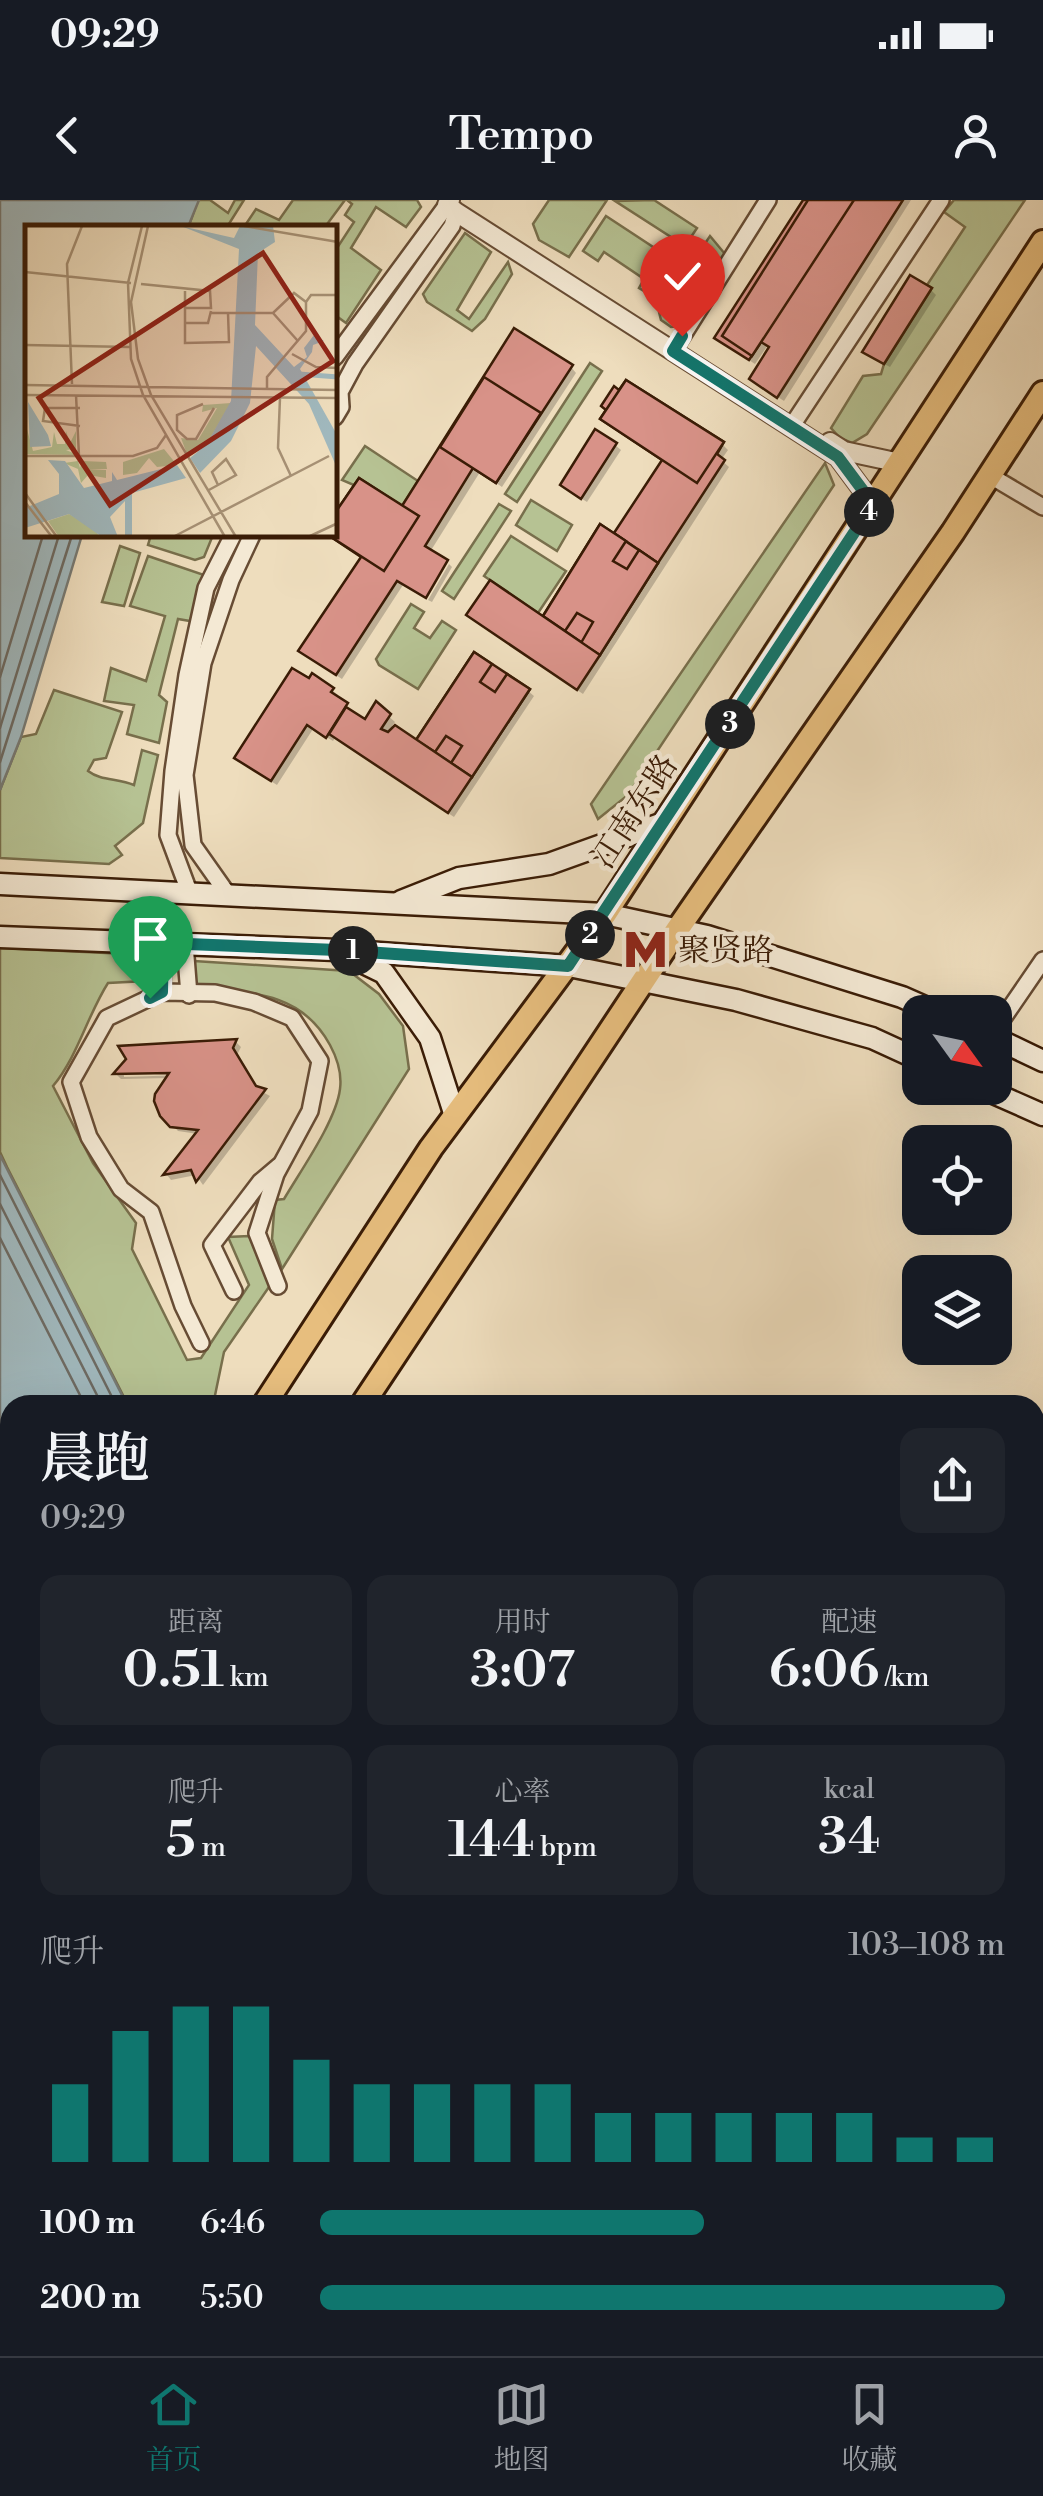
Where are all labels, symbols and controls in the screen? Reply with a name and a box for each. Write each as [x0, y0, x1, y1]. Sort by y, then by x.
text: 09:29 [50, 12, 160, 59]
text: Tempo [449, 107, 594, 164]
icon: back [40, 108, 95, 163]
icon: person [948, 108, 1003, 163]
inset map [25, 225, 338, 538]
pin [640, 234, 725, 337]
icon: check [655, 249, 710, 304]
pin: 4 [844, 487, 894, 537]
text: 4 [860, 494, 878, 529]
pin: 3 [705, 699, 755, 749]
text: 3 [722, 706, 738, 741]
street label: 江南东路 [583, 747, 686, 876]
pin [108, 896, 193, 999]
pin: 2 [565, 910, 615, 960]
icon: arrive [123, 911, 178, 966]
text: 2 [581, 917, 599, 952]
pin: 1 [328, 926, 378, 976]
metro station icon: 聚贤路 [621, 926, 669, 974]
place label: 聚贤路 [678, 931, 774, 971]
text: 1 [346, 933, 360, 968]
north arrow [902, 995, 1012, 1105]
map controls [902, 995, 1012, 1365]
button: locate [902, 1125, 1012, 1235]
button: layers [902, 1255, 1012, 1365]
text: 晨跑 [40, 1426, 150, 1495]
button: share [900, 1428, 1005, 1533]
text: 09:29 [40, 1498, 125, 1538]
text: 距离 [168, 1605, 224, 1640]
text: 用时 [494, 1605, 551, 1640]
text: 配速 [821, 1605, 877, 1640]
text: 0.51 [123, 1640, 224, 1702]
text: 3:07 [470, 1640, 575, 1702]
text: 6:06 [769, 1640, 879, 1702]
text: km [224, 1660, 269, 1695]
text: /km [879, 1660, 929, 1695]
text: kcal [824, 1772, 875, 1807]
text: 爬升 [168, 1775, 224, 1810]
text: 心率 [494, 1775, 551, 1810]
text: 34 [818, 1807, 880, 1869]
text: 5 [166, 1810, 196, 1872]
text: 144 [448, 1810, 534, 1872]
text: m [196, 1830, 226, 1865]
text: bpm [534, 1830, 597, 1865]
text: 103–108 m [848, 1925, 1005, 1965]
text: 爬升 [40, 1932, 104, 1972]
text: 100 m [40, 2203, 135, 2243]
text: 6:46 [200, 2203, 265, 2243]
text: 200 m [40, 2278, 141, 2318]
text: 5:50 [200, 2278, 264, 2318]
tab: 首页 [146, 2377, 202, 2478]
tab: 地图 [493, 2377, 549, 2478]
tab: 收藏 [841, 2377, 897, 2478]

